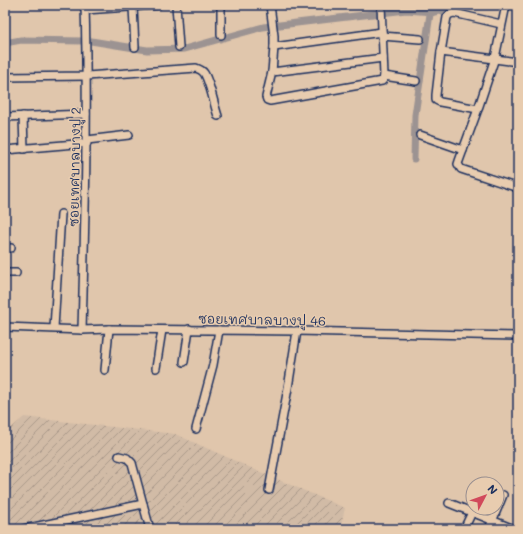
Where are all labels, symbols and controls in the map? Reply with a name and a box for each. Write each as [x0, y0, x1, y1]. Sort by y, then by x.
street label: ซอยเทศบาลบางปู 2 [64, 107, 86, 227]
street label: ซอยเทศบาลบางปู 46 [198, 309, 326, 331]
north arrow [465, 476, 505, 516]
text: N [485, 481, 501, 497]

